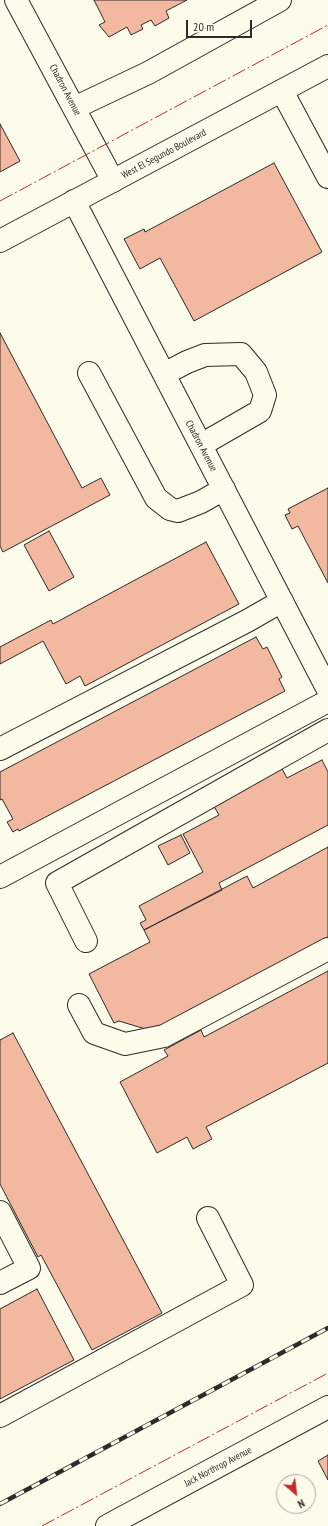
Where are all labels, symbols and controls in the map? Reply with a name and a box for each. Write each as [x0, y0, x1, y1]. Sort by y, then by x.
scale bar [188, 12, 254, 38]
text: 20 m [193, 19, 214, 34]
street label: Chadron Avenue [47, 62, 83, 118]
street label: West El Segundo Boulevard [120, 127, 208, 181]
street label: Chadron Avenue [183, 418, 219, 474]
street label: Jack Northrop Avenue [182, 1444, 254, 1490]
north arrow [276, 1474, 316, 1514]
text: N [295, 1496, 307, 1511]

